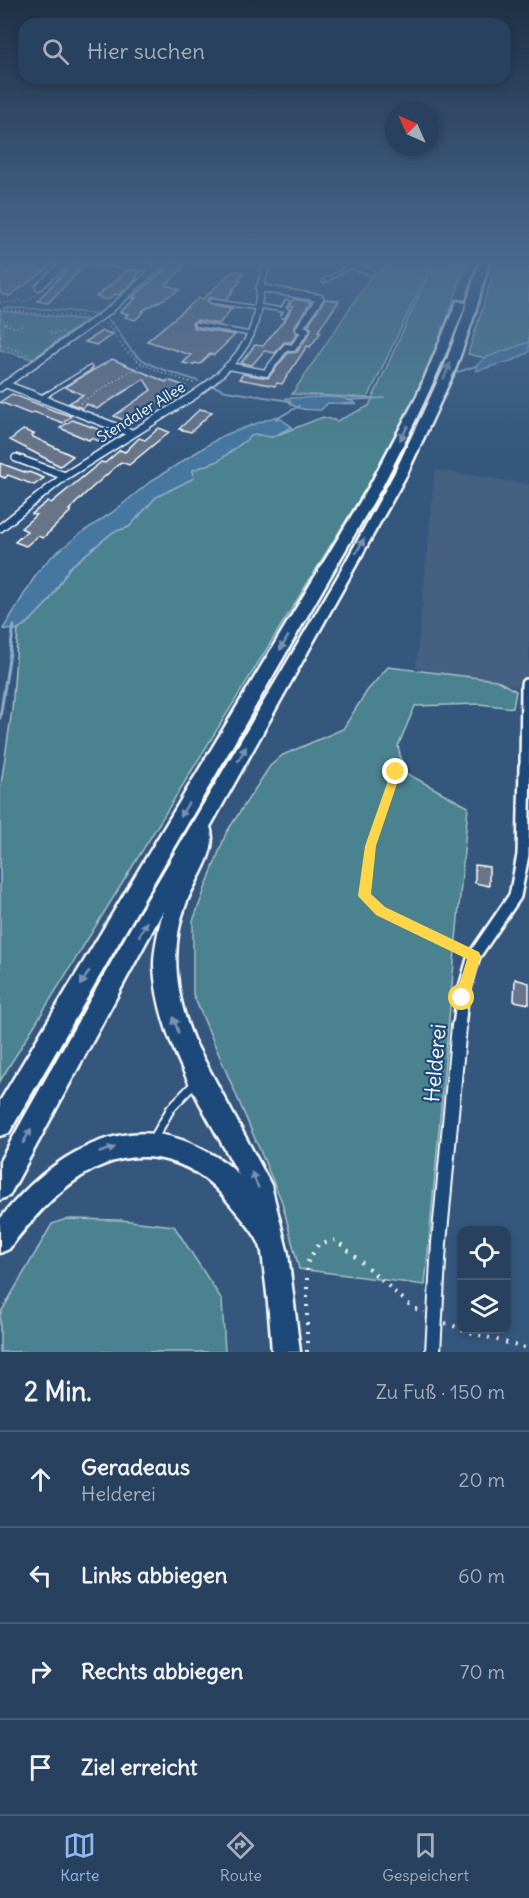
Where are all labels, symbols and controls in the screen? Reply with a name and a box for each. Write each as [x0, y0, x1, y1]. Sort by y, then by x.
search box [18, 18, 511, 84]
icon: search [39, 35, 72, 68]
text: Hier suchen [87, 37, 205, 65]
north arrow [385, 102, 439, 156]
one-way arrow [442, 362, 452, 380]
street label: Stendaler Allee [93, 377, 189, 447]
one-way arrow [399, 425, 409, 442]
one-way arrow [355, 537, 365, 554]
one-way arrow [278, 635, 289, 651]
one-way arrow [236, 746, 247, 762]
route end [382, 758, 408, 784]
one-way arrow [179, 802, 190, 818]
one-way arrow [138, 920, 148, 937]
one-way arrow [79, 970, 90, 986]
route start [448, 984, 474, 1010]
one-way arrow [171, 1016, 181, 1034]
street label: Helderei [418, 1023, 452, 1103]
one-way arrow [22, 1127, 32, 1144]
one-way arrow [98, 1145, 116, 1155]
one-way arrow [250, 1170, 260, 1188]
map controls [457, 1226, 511, 1334]
button: locate [457, 1226, 511, 1280]
button: layers [457, 1280, 511, 1334]
text: 2 Min. [24, 1375, 92, 1408]
text: Zu Fuß · 150 m [376, 1379, 505, 1404]
text: Geradeaus [81, 1453, 190, 1481]
icon: ahead [24, 1463, 57, 1496]
text: 20 m [459, 1467, 505, 1492]
text: Helderei [81, 1481, 156, 1506]
icon: left [24, 1559, 57, 1592]
text: Links abbiegen [81, 1561, 228, 1589]
text: 60 m [458, 1563, 505, 1588]
icon: right [24, 1655, 57, 1688]
text: Rechts abbiegen [81, 1657, 243, 1685]
text: 70 m [460, 1659, 505, 1684]
icon: arrive [24, 1751, 57, 1784]
text: Ziel erreicht [81, 1753, 198, 1781]
tab: Karte [60, 1829, 99, 1885]
tab: Route [220, 1829, 262, 1885]
tab: Gespeichert [382, 1829, 469, 1885]

